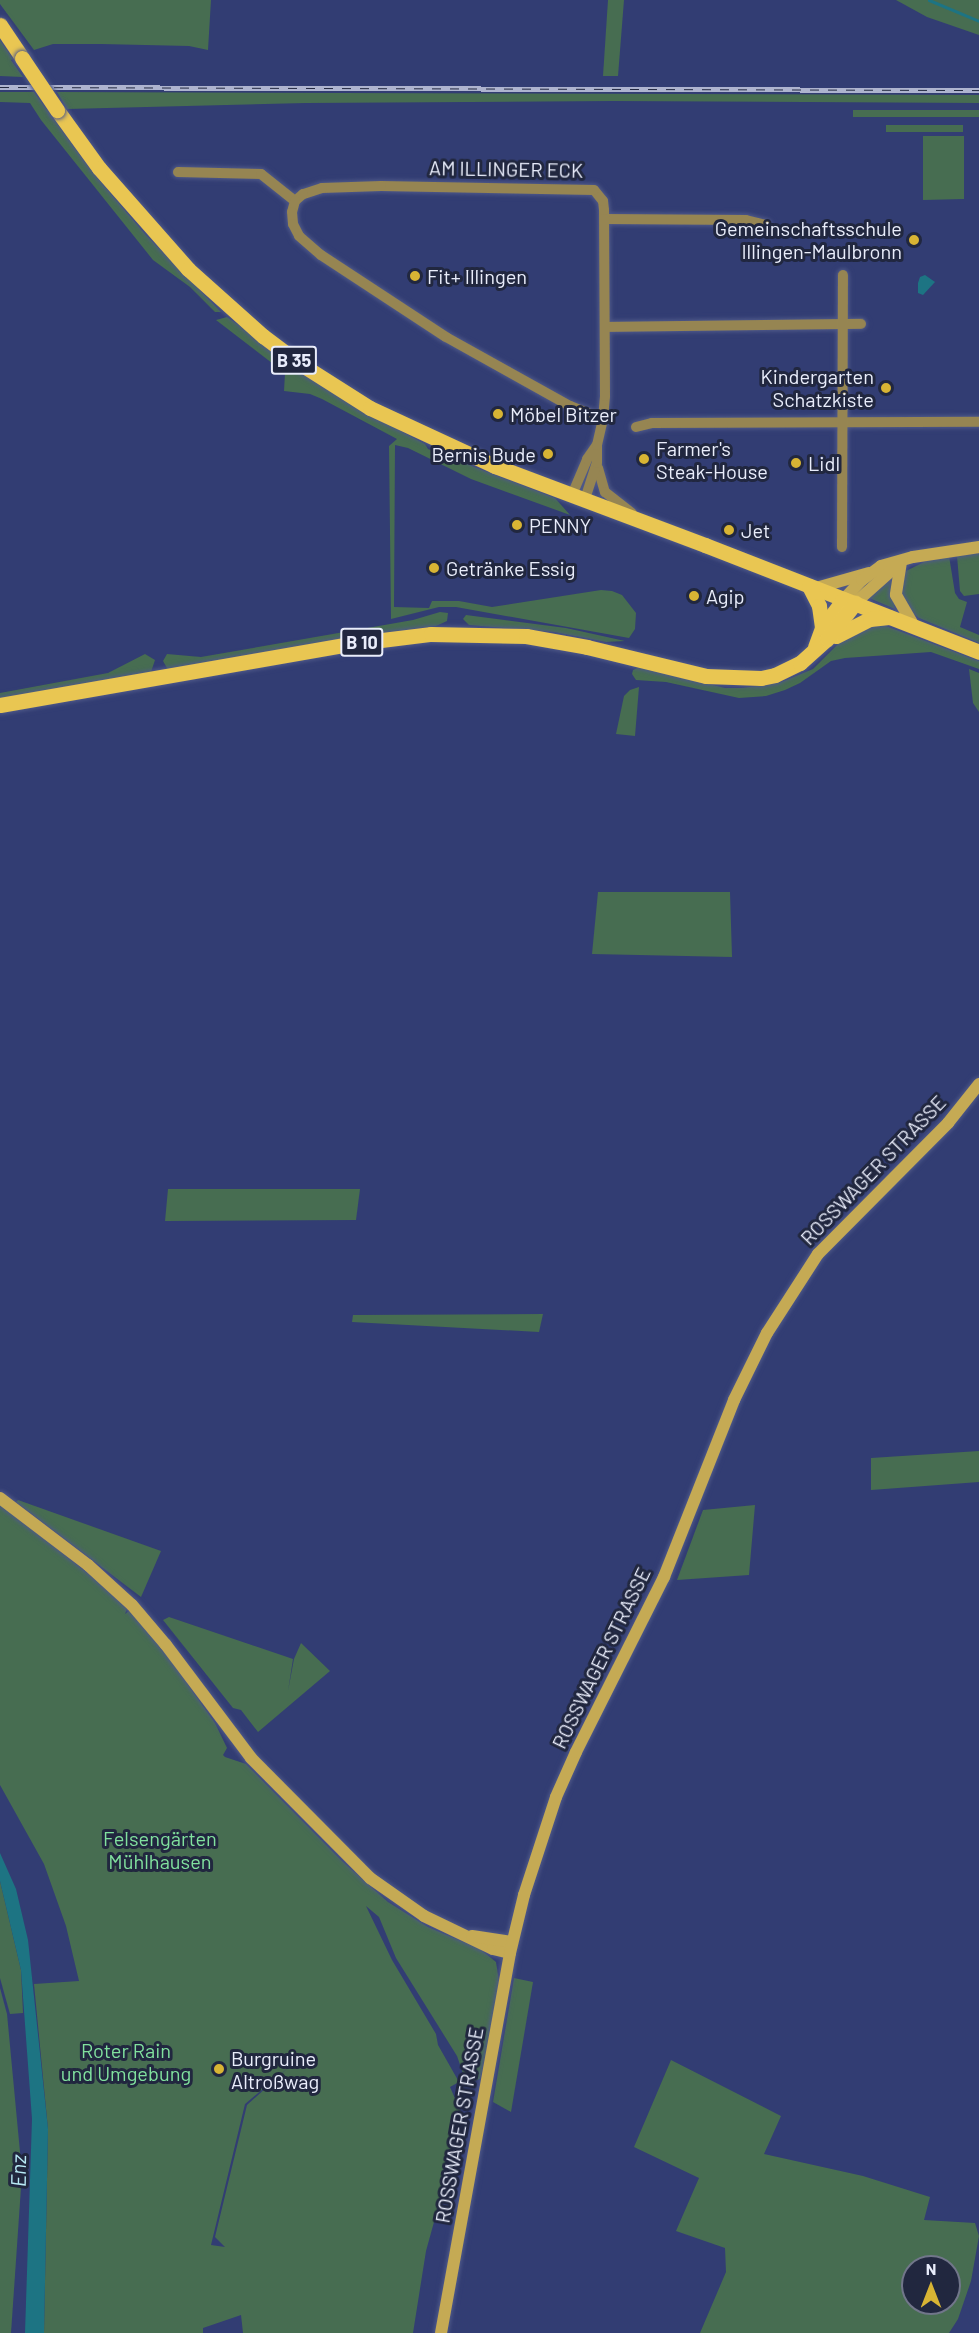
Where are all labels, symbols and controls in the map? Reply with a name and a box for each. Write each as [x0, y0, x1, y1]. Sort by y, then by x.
street label: AM ILLINGER ECK [429, 156, 583, 182]
place label: Gemeinschaftsschule Illingen-Maulbronn [715, 216, 902, 263]
marker: Gemeinschaftsschule Illingen-Maulbronn [907, 233, 921, 247]
place label: Fit+ Illingen [427, 264, 527, 288]
marker: Fit+ Illingen [408, 269, 422, 283]
road number: B 35 [270, 345, 318, 375]
place label: Kindergarten Schatzkiste [761, 365, 874, 412]
marker: Kindergarten Schatzkiste [879, 381, 893, 395]
place label: Möbel Bitzer [510, 402, 617, 426]
marker: Möbel Bitzer [491, 407, 505, 421]
place label: Farmer's Steak-House [656, 436, 768, 483]
place label: Bernis Bude [431, 442, 536, 466]
marker: Bernis Bude [541, 447, 555, 461]
place label: Lidl [808, 451, 840, 475]
marker: Farmer's Steak-House [637, 452, 651, 466]
marker: Lidl [789, 456, 803, 470]
place label: PENNY [529, 513, 591, 537]
marker: PENNY [510, 518, 524, 532]
place label: Jet [741, 518, 770, 542]
marker: Jet [722, 523, 736, 537]
place label: Getränke Essig [446, 556, 575, 580]
marker: Getränke Essig [427, 561, 441, 575]
place label: Agip [706, 584, 745, 608]
marker: Agip [687, 589, 701, 603]
road number: B 10 [340, 627, 385, 657]
street label: ROSSWAGER STRASSE [795, 1090, 951, 1250]
street label: ROSSWAGER STRASSE [547, 1564, 655, 1752]
park label: Felsengärten Mühlhausen [103, 1826, 217, 1873]
street label: ROSSWAGER STRASSE [430, 2025, 488, 2225]
park label: Roter Rain und Umgebung [61, 2038, 191, 2085]
place label: Burgruine Altroßwag [231, 2046, 319, 2093]
marker: Burgruine Altroßwag [212, 2062, 226, 2076]
water label: Enz [5, 2155, 31, 2187]
north arrow [901, 2255, 961, 2315]
text: N [926, 2259, 936, 2278]

